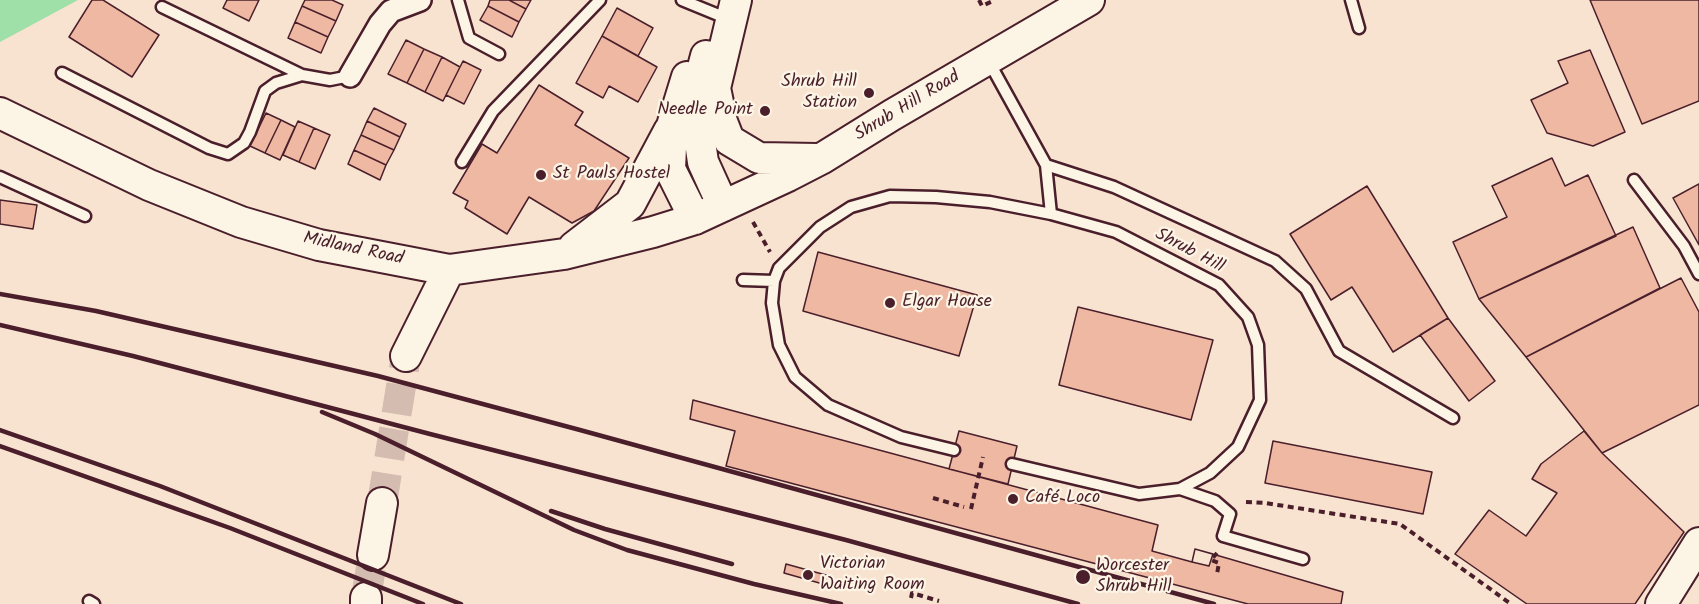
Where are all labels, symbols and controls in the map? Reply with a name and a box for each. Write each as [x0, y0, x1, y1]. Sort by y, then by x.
street label: Shrub Hill Road [851, 67, 965, 147]
place label: Shrub Hill Station [781, 72, 857, 115]
marker: Shrub Hill Station [862, 86, 876, 100]
place label: Needle Point [657, 100, 753, 122]
marker: Needle Point [758, 104, 772, 118]
place label: St Pauls Hostel [553, 164, 670, 186]
marker: St Pauls Hostel [534, 168, 548, 182]
street label: Shrub Hill [1151, 225, 1227, 279]
street label: Midland Road [301, 229, 405, 271]
place label: Elgar House [902, 292, 992, 314]
marker: Elgar House [883, 296, 897, 310]
place label: Café Loco [1025, 488, 1100, 510]
marker: Café Loco [1006, 492, 1020, 506]
place label: Victorian Waiting Room [820, 554, 925, 596]
place label: Worcester Shrub Hill [1096, 556, 1172, 598]
marker: Victorian Waiting Room [801, 568, 815, 582]
marker: Worcester Shrub Hill [1074, 568, 1092, 586]

